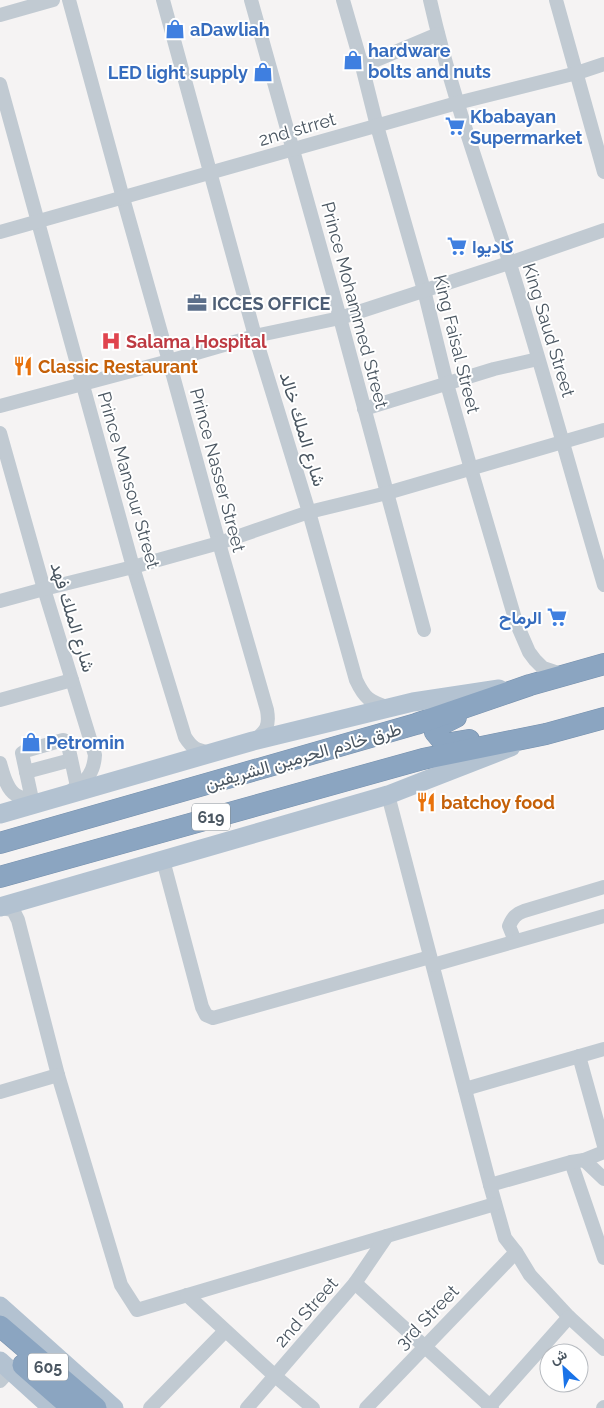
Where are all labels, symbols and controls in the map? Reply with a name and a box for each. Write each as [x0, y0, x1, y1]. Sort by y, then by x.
shop icon: aDawliah [164, 18, 186, 40]
place label: aDawliah [190, 19, 270, 40]
place label: hardware bolts and nuts [368, 40, 491, 82]
shop icon: hardware bolts and nuts [342, 49, 364, 71]
shop icon: LED light supply [252, 61, 274, 83]
place label: LED light supply [108, 62, 248, 83]
place label: Kbabayan Supermarket [470, 106, 583, 148]
street label: 2nd strret [256, 108, 338, 150]
supermarket icon: Kbabayan Supermarket [444, 115, 466, 137]
street label: Prince Mohammed Street [317, 199, 393, 411]
supermarket icon: كاديوا [446, 235, 468, 257]
place label: كاديوا [472, 236, 514, 258]
street label: King Saud Street [519, 261, 579, 399]
street label: King Faisal Street [430, 272, 484, 416]
office icon: ICCES OFFICE [186, 292, 208, 314]
place label: ICCES OFFICE [212, 293, 331, 314]
hospital icon: Salama Hospital [100, 330, 122, 352]
place label: Salama Hospital [126, 331, 267, 352]
restaurant icon: Classic Restaurant [12, 355, 34, 377]
place label: Classic Restaurant [38, 356, 198, 377]
street label: شارع الملك خالد [274, 369, 330, 489]
street label: Prince Nasser Street [186, 386, 250, 554]
street label: Prince Mansour Street [94, 389, 164, 571]
street label: شارع الملك فهد [44, 559, 100, 675]
supermarket icon: الرماح [546, 606, 568, 628]
place label: الرماح [499, 607, 542, 630]
street label: طرق خادم الحرمين الشريفين [202, 718, 404, 796]
shop icon: Petromin [20, 731, 42, 753]
place label: Petromin [46, 732, 125, 753]
restaurant icon: batchoy food [415, 791, 437, 813]
place label: batchoy food [441, 792, 555, 813]
road number: 619 [192, 804, 230, 830]
street label: 2nd Street [270, 1273, 342, 1351]
street label: 3rd Street [391, 1280, 463, 1354]
north arrow [539, 1343, 589, 1393]
text: ش [547, 1345, 570, 1368]
road number: 605 [28, 1354, 68, 1380]

